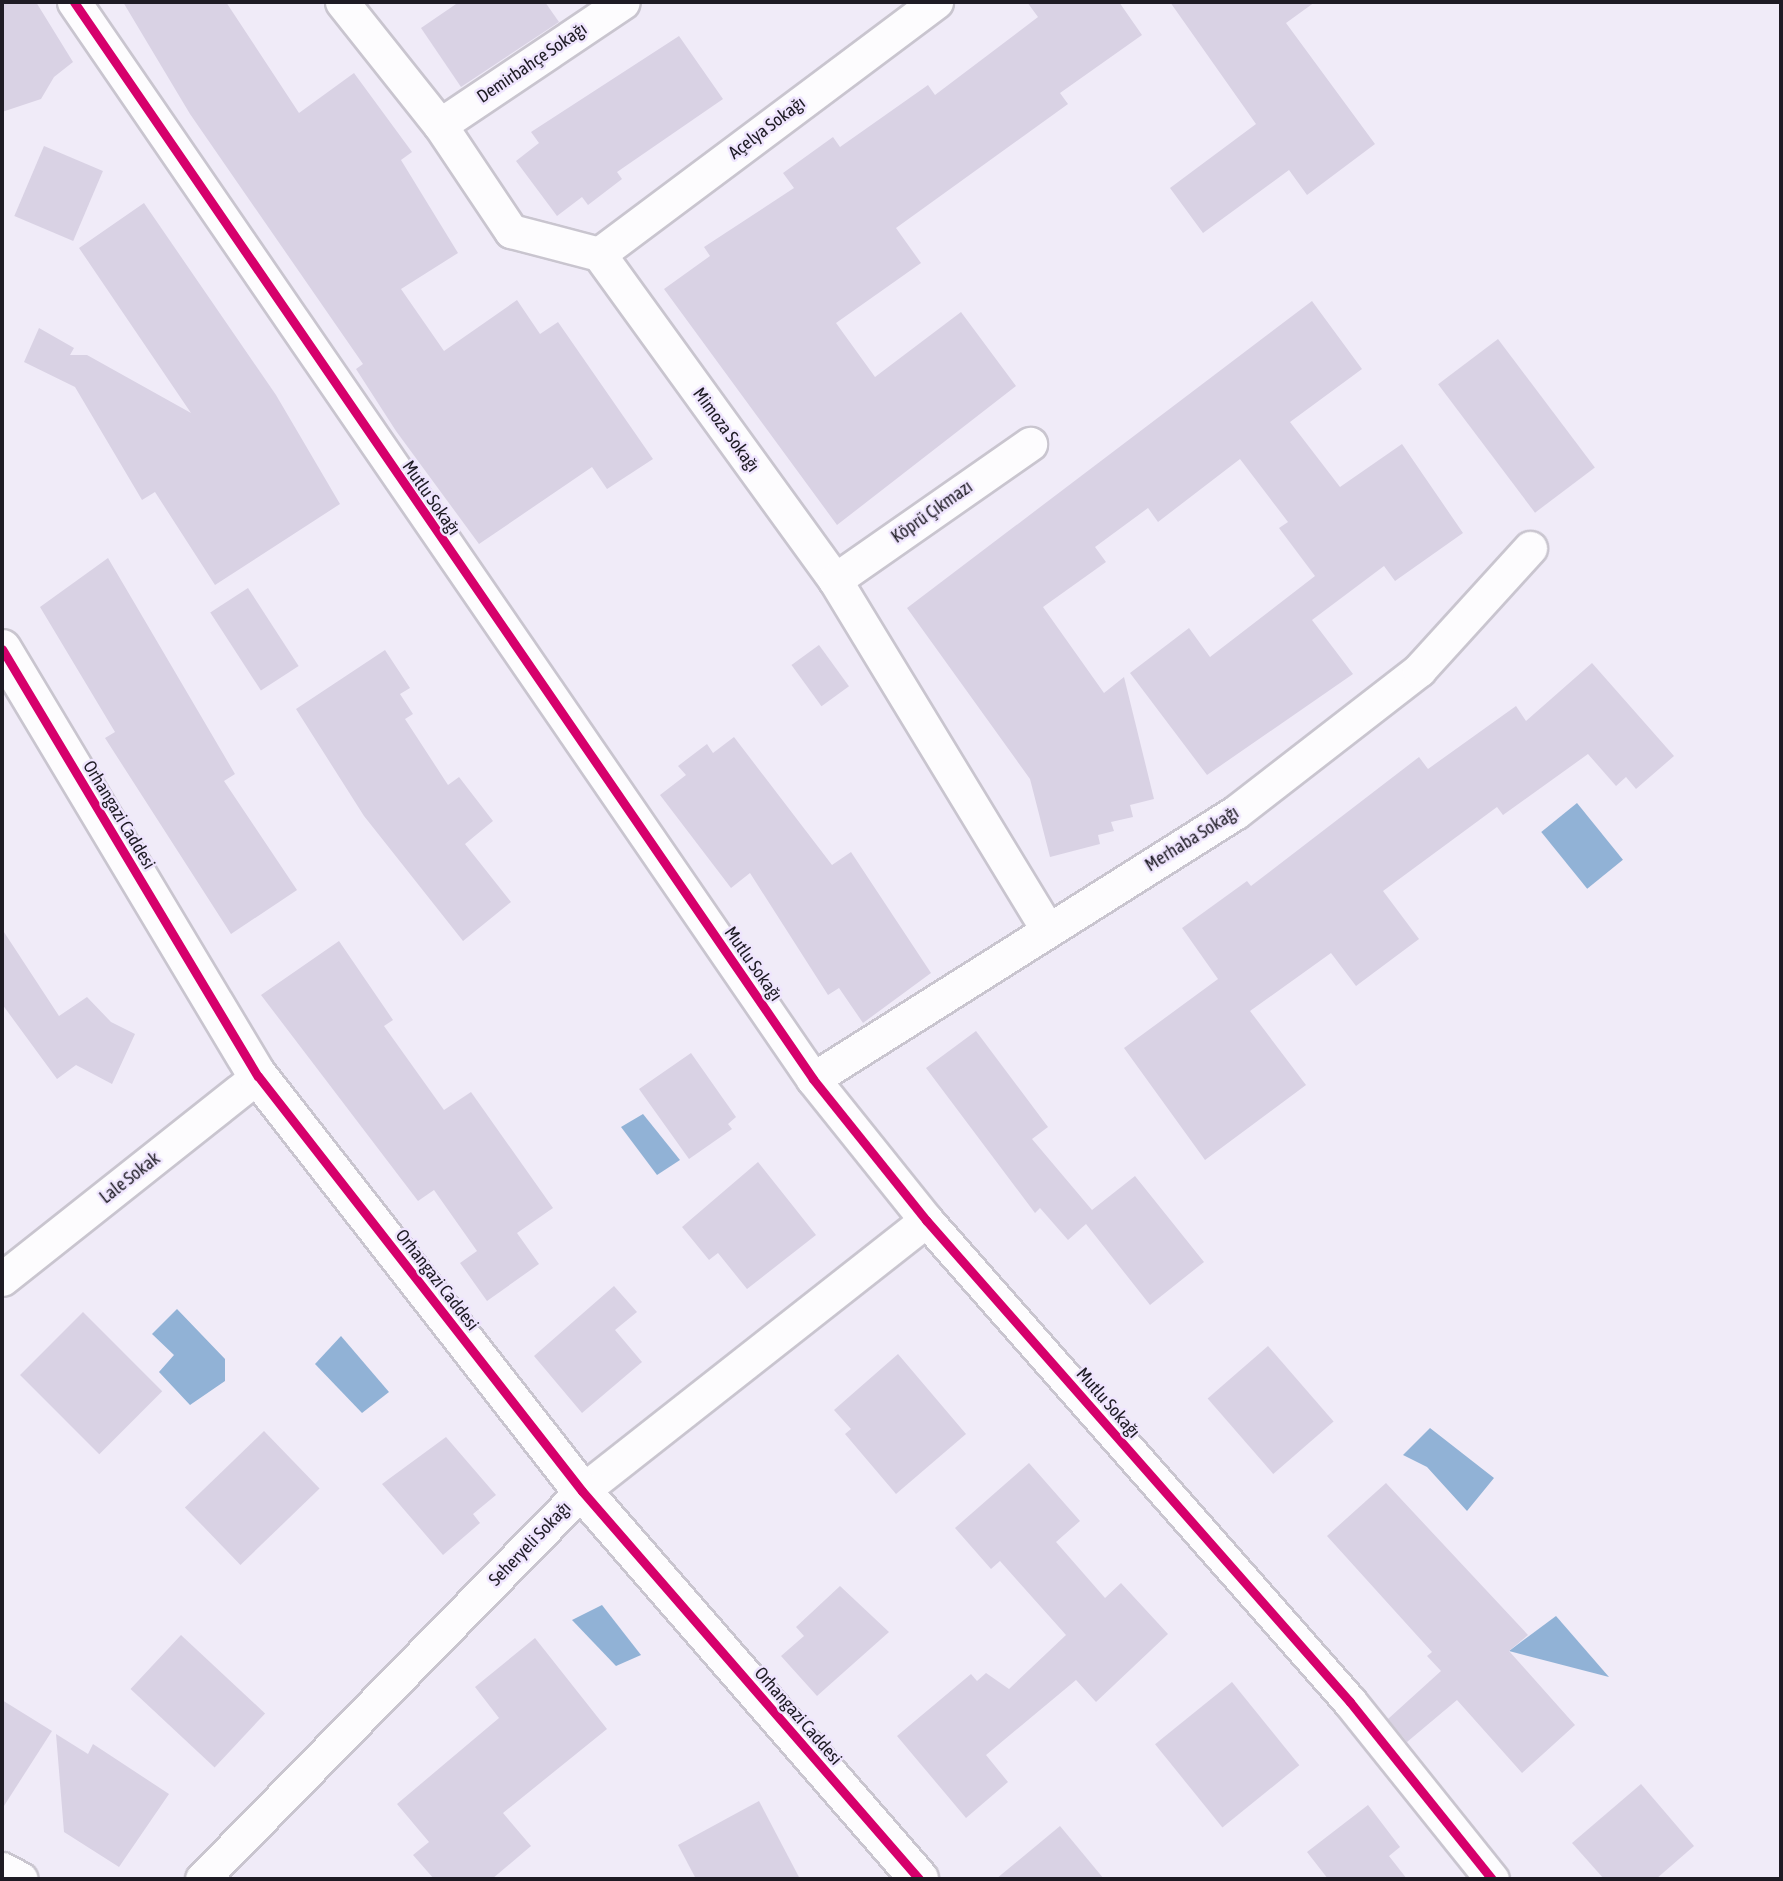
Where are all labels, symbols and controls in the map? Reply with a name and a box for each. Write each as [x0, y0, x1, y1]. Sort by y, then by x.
street label: Demirbahçe Sokağı [473, 18, 591, 108]
street label: Açelya Sokağı [724, 92, 810, 164]
street label: Mimoza Sokağı [688, 384, 764, 476]
street label: Mutlu Sokağı [397, 457, 465, 539]
street label: Köprü Çıkmazı [887, 476, 977, 548]
street label: Orhangazi Caddesi [78, 757, 160, 873]
street label: Merhaba Sokağı [1141, 802, 1243, 876]
street label: Mutlu Sokağı [719, 923, 787, 1005]
street label: Lale Sokak [95, 1148, 165, 1208]
street label: Orhangazi Caddesi [391, 1225, 483, 1335]
street label: Mutlu Sokağı [1072, 1363, 1144, 1443]
street label: Seheryeli Sokağı [484, 1497, 576, 1591]
street label: Orhangazi Caddesi [750, 1663, 846, 1769]

